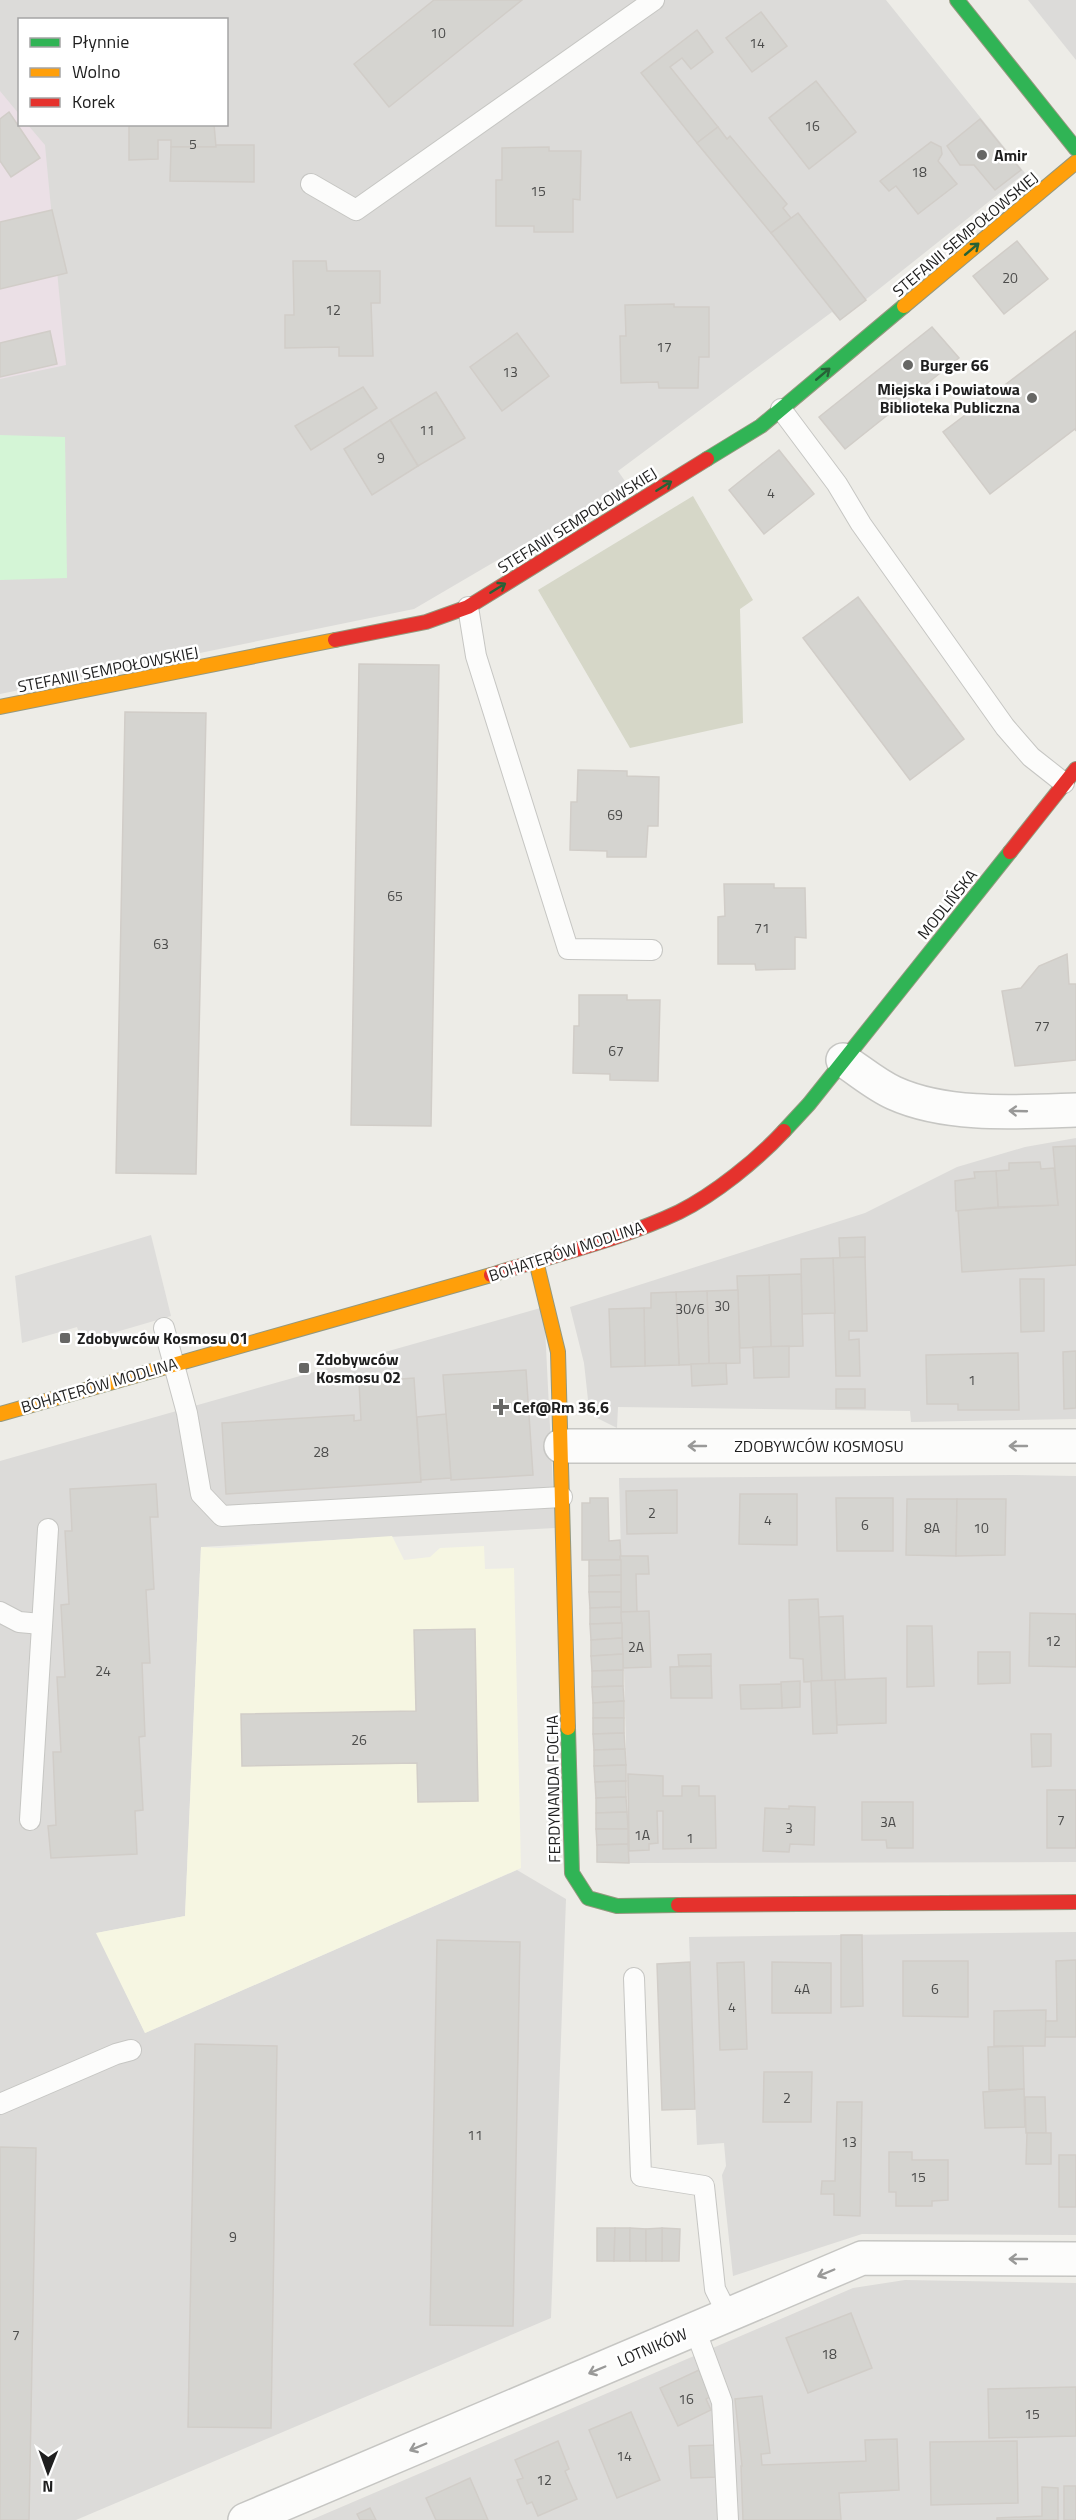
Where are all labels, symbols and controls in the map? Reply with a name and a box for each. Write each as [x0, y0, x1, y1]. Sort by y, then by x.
legend [18, 18, 228, 126]
house number: 10 [430, 22, 446, 43]
text: Płynnie [72, 28, 129, 55]
house number: 14 [749, 32, 765, 53]
text: Wolno [72, 58, 120, 85]
text: Korek [72, 88, 116, 115]
house number: 16 [804, 115, 820, 136]
house number: 5 [189, 133, 197, 154]
place label: Amir [994, 143, 1027, 167]
marker: Amir [975, 148, 989, 162]
house number: 18 [911, 161, 927, 182]
street label: STEFANII SEMPOŁOWSKIEJ [887, 166, 1043, 302]
house number: 15 [530, 180, 546, 201]
one-way arrow [964, 242, 980, 255]
house number: 20 [1002, 267, 1018, 288]
house number: 12 [325, 299, 341, 320]
house number: 17 [656, 336, 672, 357]
place label: Burger 66 [920, 353, 989, 377]
marker: Burger 66 [901, 358, 915, 372]
house number: 13 [502, 361, 518, 382]
one-way arrow [815, 367, 830, 381]
place label: Miejska i Powiatowa Biblioteka Publiczna [877, 377, 1020, 419]
marker: Miejska i Powiatowa Biblioteka Publiczna [1025, 391, 1039, 405]
house number: 11 [419, 419, 435, 440]
house number: 9 [377, 447, 385, 468]
street label: STEFANII SEMPOŁOWSKIEJ [493, 461, 661, 579]
one-way arrow [655, 479, 672, 491]
house number: 4 [767, 482, 775, 503]
one-way arrow [489, 581, 506, 593]
street label: STEFANII SEMPOŁOWSKIEJ [15, 640, 201, 698]
house number: 69 [607, 804, 623, 825]
street label: MODLIŃSKA [911, 863, 983, 944]
house number: 65 [387, 885, 403, 906]
house number: 71 [754, 917, 770, 938]
house number: 63 [153, 933, 169, 954]
house number: 77 [1034, 1015, 1050, 1036]
house number: 67 [608, 1040, 624, 1061]
one-way arrow [1008, 1105, 1028, 1117]
street label: BOHATERÓW MODLINA [485, 1214, 647, 1287]
house number: 30 [714, 1295, 730, 1316]
house number: 30/6 [675, 1298, 705, 1319]
place label: Zdobywców Kosmosu 01 [77, 1326, 248, 1350]
marker: Zdobywców Kosmosu 01 [58, 1331, 72, 1345]
place label: Zdobywców Kosmosu 02 [316, 1347, 401, 1389]
street label: BOHATERÓW MODLINA [18, 1351, 180, 1419]
marker: Zdobywców Kosmosu 02 [297, 1361, 311, 1375]
house number: 1 [968, 1369, 976, 1390]
place label: Cef@Rm 36,6 [513, 1395, 609, 1419]
marker: Cef@Rm 36,6 [494, 1400, 508, 1414]
street label: ZDOBYWCÓW KOSMOSU [734, 1434, 904, 1458]
one-way arrow [687, 1440, 707, 1452]
one-way arrow [1008, 1440, 1028, 1452]
house number: 28 [313, 1441, 329, 1462]
house number: 2 [648, 1502, 656, 1523]
house number: 4 [764, 1509, 772, 1530]
house number: 6 [861, 1514, 869, 1535]
house number: 8A [924, 1517, 941, 1538]
house number: 10 [973, 1517, 989, 1538]
house number: 12 [1045, 1630, 1061, 1651]
house number: 2A [628, 1636, 645, 1657]
house number: 24 [95, 1660, 111, 1681]
street label: FERDYNANDA FOCHA [540, 1714, 566, 1863]
house number: 26 [351, 1729, 367, 1750]
house number: 7 [1057, 1809, 1065, 1830]
house number: 3A [880, 1811, 897, 1832]
house number: 3 [785, 1817, 793, 1838]
house number: 1A [634, 1824, 651, 1845]
house number: 1 [686, 1827, 694, 1848]
house number: 4A [794, 1978, 811, 1999]
house number: 6 [931, 1978, 939, 1999]
house number: 4 [728, 1996, 736, 2017]
house number: 2 [783, 2087, 791, 2108]
house number: 11 [467, 2124, 483, 2145]
house number: 13 [841, 2131, 857, 2152]
house number: 15 [910, 2166, 926, 2187]
house number: 9 [229, 2226, 237, 2247]
one-way arrow [1008, 2253, 1028, 2264]
one-way arrow [817, 2268, 835, 2279]
street label: LOTNIKÓW [613, 2321, 691, 2373]
house number: 7 [12, 2324, 20, 2345]
house number: 18 [821, 2343, 837, 2364]
one-way arrow [588, 2366, 606, 2377]
house number: 16 [678, 2388, 694, 2409]
house number: 15 [1024, 2403, 1040, 2424]
north arrow [18, 2442, 78, 2502]
one-way arrow [409, 2442, 427, 2453]
house number: 14 [616, 2445, 632, 2466]
house number: 12 [536, 2469, 552, 2490]
text: N [42, 2475, 53, 2499]

